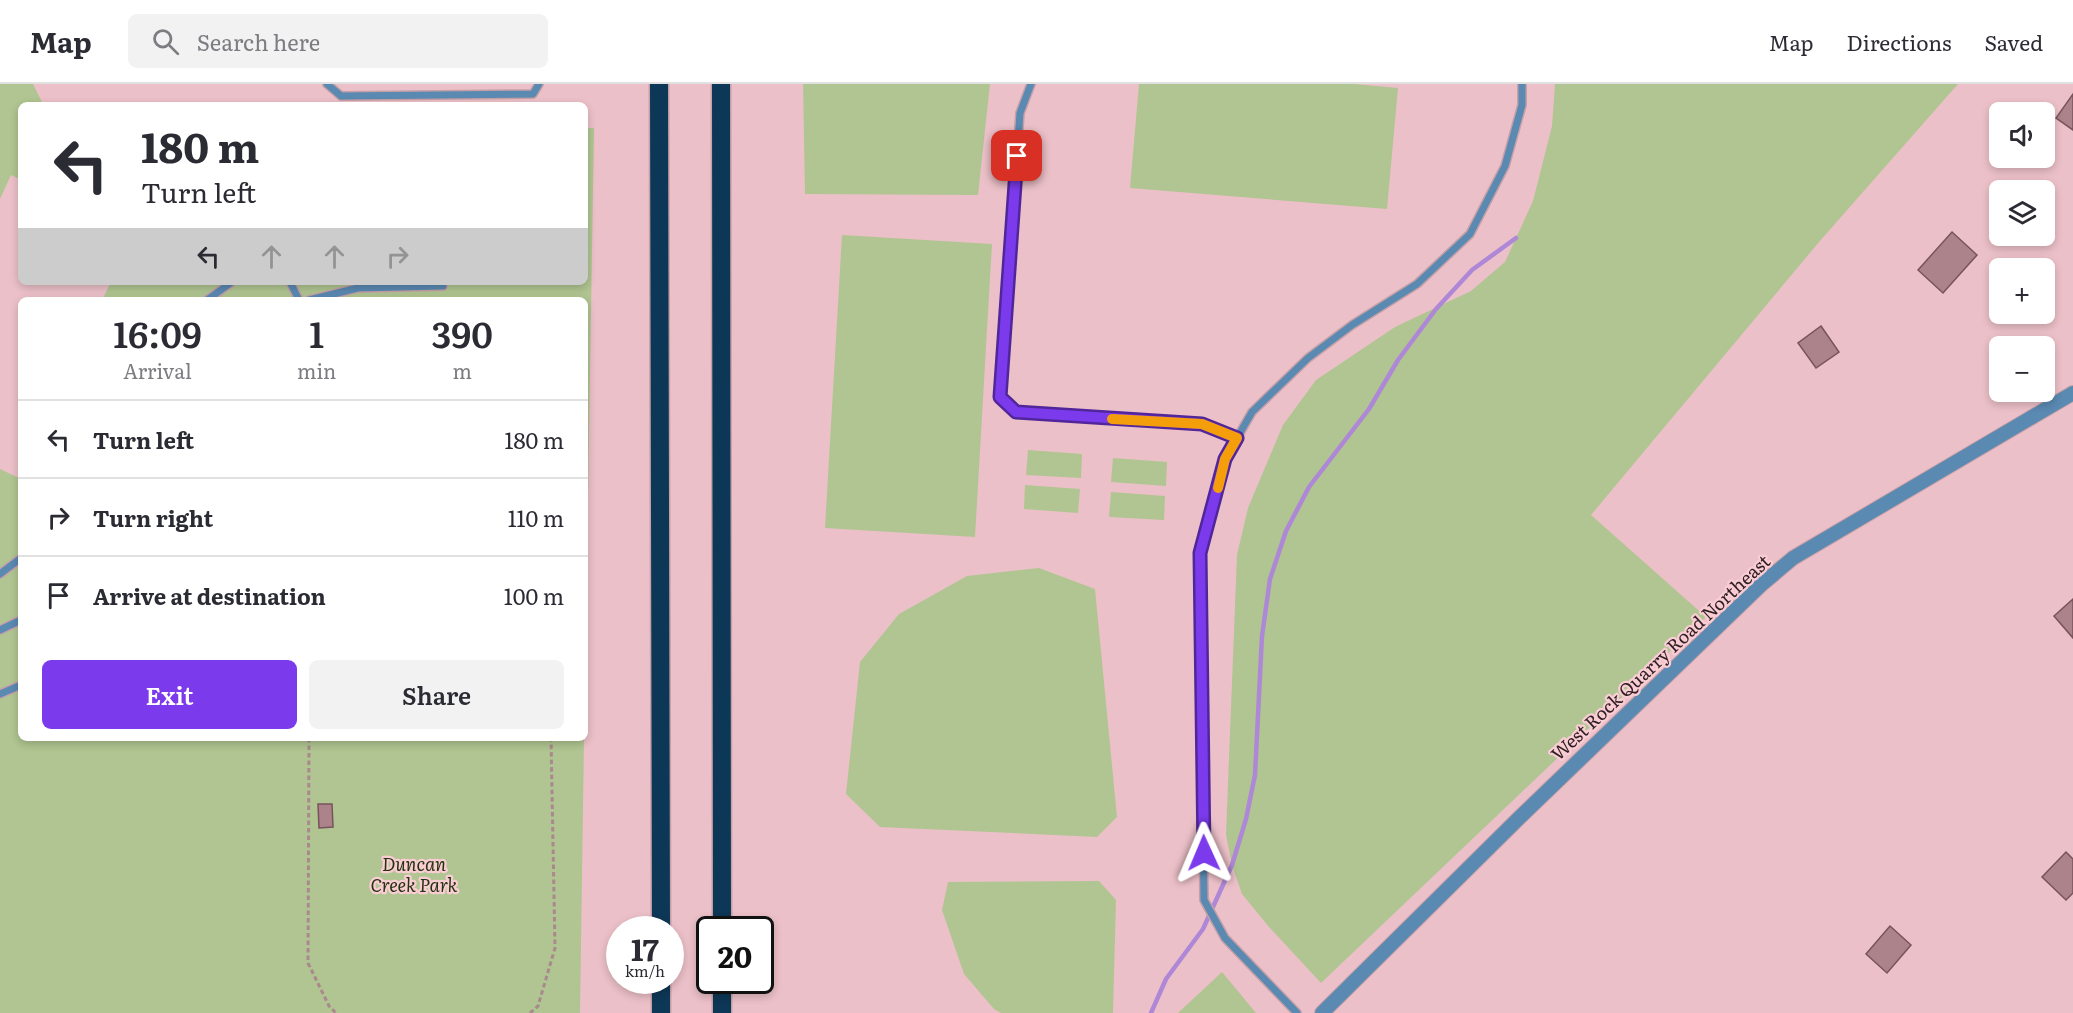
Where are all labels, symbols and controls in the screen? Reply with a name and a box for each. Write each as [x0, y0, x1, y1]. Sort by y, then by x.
search box [128, 14, 548, 68]
text: Map [30, 20, 92, 62]
icon: search [149, 25, 182, 58]
text: Search here [197, 25, 320, 58]
text: Map [1769, 26, 1814, 57]
text: Directions [1847, 26, 1952, 57]
text: Saved [1985, 26, 2043, 57]
map controls [1989, 102, 2055, 402]
button: sound [1989, 102, 2055, 168]
text: 180 m [141, 114, 259, 176]
icon: left [42, 126, 120, 204]
pin [991, 130, 1042, 181]
icon: arrive [1000, 139, 1033, 172]
text: Turn left [141, 171, 256, 211]
button: layers [1989, 180, 2055, 246]
icon: left [192, 240, 225, 273]
icon: ahead [255, 240, 288, 273]
icon: ahead [318, 240, 351, 273]
icon: right [381, 240, 414, 273]
button: + [1989, 258, 2055, 324]
text: 16:09 [113, 306, 202, 359]
text: 1 [309, 306, 324, 359]
text: 390 [431, 306, 493, 359]
button: − [1989, 336, 2055, 402]
text: Arrival [123, 355, 192, 385]
text: min [297, 355, 336, 385]
text: m [452, 355, 472, 385]
icon: left [42, 423, 75, 456]
text: Turn left [93, 423, 194, 456]
text: 180 m [504, 423, 564, 456]
icon: right [42, 501, 75, 534]
text: Turn right [93, 501, 213, 534]
text: 110 m [508, 501, 564, 534]
street label: West Rock Quarry Road Northeast [1544, 547, 1776, 766]
icon: arrive [42, 579, 75, 612]
text: Arrive at destination [93, 579, 326, 612]
text: 100 m [504, 579, 564, 612]
button: Exit [42, 660, 297, 729]
button: Share [309, 660, 564, 729]
position arrow [1172, 821, 1236, 885]
park label: Duncan Creek Park [371, 850, 458, 898]
speed limit sign: 20 [696, 916, 774, 994]
text: 17 [631, 926, 659, 970]
text: km/h [625, 959, 665, 982]

